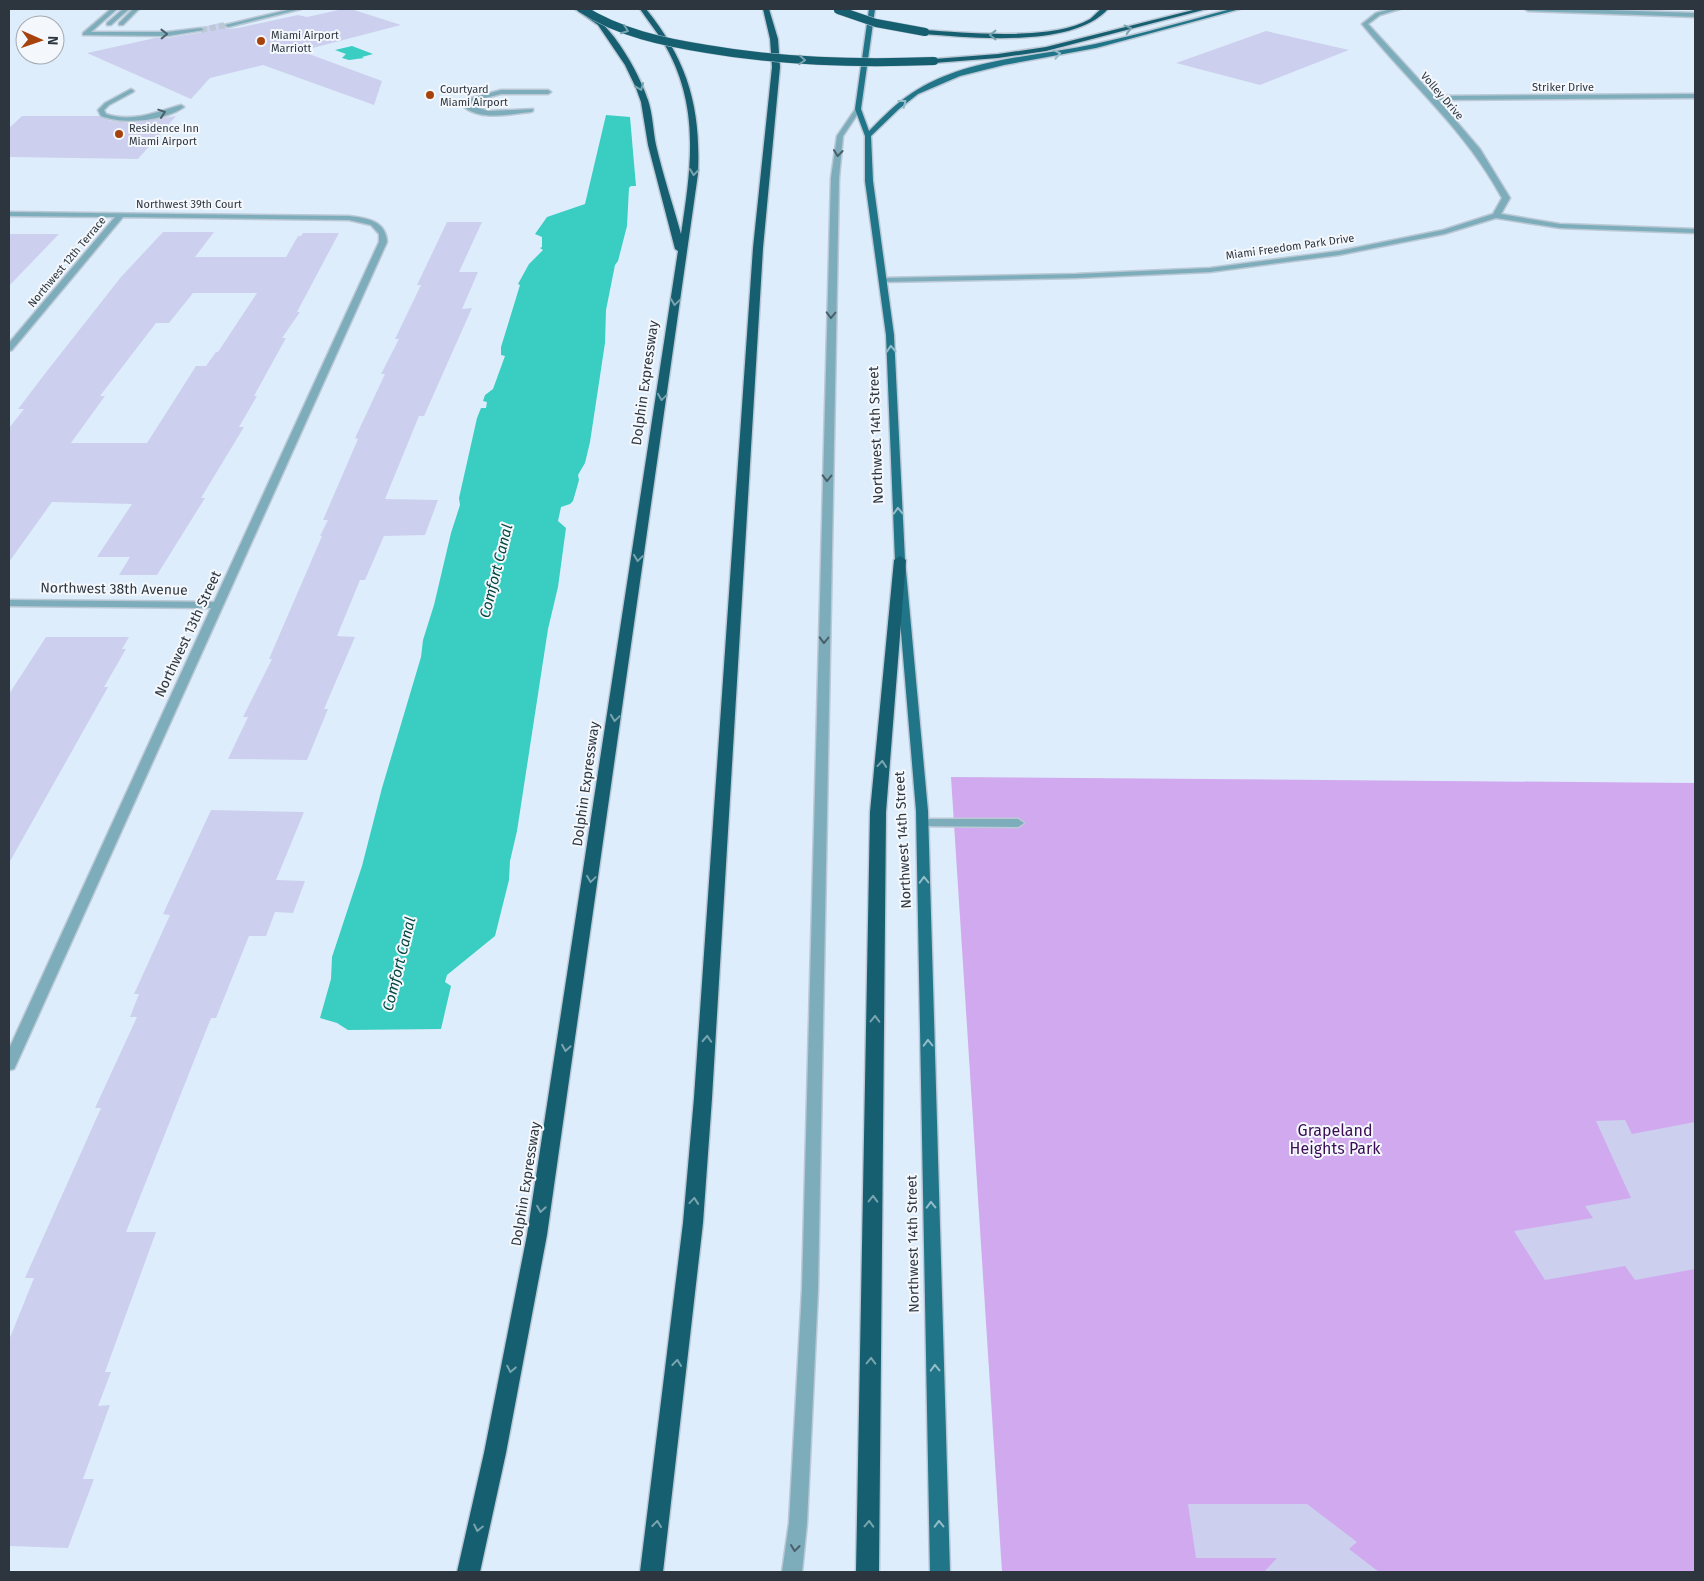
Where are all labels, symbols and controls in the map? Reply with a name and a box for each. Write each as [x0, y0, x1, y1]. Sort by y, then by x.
north arrow [15, 15, 65, 65]
one-way arrow [621, 24, 629, 34]
one-way arrow [1123, 24, 1132, 35]
one-way arrow [160, 29, 168, 39]
place label: Miami Airport Marriott [271, 29, 339, 55]
one-way arrow [988, 30, 996, 41]
text: N [44, 35, 61, 45]
marker: Miami Airport Marriott [255, 35, 267, 47]
one-way arrow [1052, 49, 1061, 60]
one-way arrow [798, 55, 806, 66]
street label: Volley Drive [1418, 70, 1466, 122]
street label: Striker Drive [1532, 81, 1594, 94]
one-way arrow [633, 82, 644, 91]
place label: Courtyard Miami Airport [440, 83, 508, 109]
marker: Courtyard Miami Airport [424, 89, 436, 101]
one-way arrow [898, 100, 907, 109]
one-way arrow [157, 108, 165, 118]
place label: Residence Inn Miami Airport [129, 122, 199, 148]
marker: Residence Inn Miami Airport [113, 128, 125, 140]
one-way arrow [833, 149, 844, 157]
one-way arrow [689, 168, 700, 176]
street label: Northwest 39th Court [136, 198, 242, 211]
street label: Northwest 12th Terrace [25, 214, 109, 310]
street label: Miami Freedom Park Drive [1225, 232, 1355, 262]
one-way arrow [670, 299, 681, 307]
one-way arrow [826, 312, 836, 319]
street label: Dolphin Expressway [628, 319, 662, 447]
one-way arrow [885, 345, 896, 353]
street label: Northwest 14th Street [865, 365, 887, 504]
one-way arrow [657, 393, 667, 401]
one-way arrow [822, 474, 832, 482]
one-way arrow [892, 507, 903, 515]
water label: Comfort Canal [476, 522, 516, 620]
one-way arrow [634, 553, 644, 562]
street label: Northwest 13th Street [151, 567, 225, 700]
street label: Northwest 38th Avenue [40, 579, 188, 599]
one-way arrow [819, 636, 829, 644]
one-way arrow [610, 715, 621, 723]
street label: Dolphin Expressway [569, 720, 603, 848]
one-way arrow [876, 760, 887, 768]
street label: Northwest 14th Street [891, 770, 915, 909]
one-way arrow [586, 876, 597, 884]
one-way arrow [919, 876, 929, 884]
water label: Comfort Canal [379, 915, 419, 1013]
one-way arrow [870, 1014, 881, 1022]
one-way arrow [701, 1035, 712, 1043]
one-way arrow [922, 1039, 933, 1047]
one-way arrow [561, 1045, 572, 1053]
street label: Dolphin Expressway [508, 1120, 544, 1248]
park label: Grapeland Heights Park [1290, 1121, 1381, 1158]
street label: Northwest 14th Street [903, 1174, 923, 1313]
one-way arrow [868, 1194, 878, 1202]
one-way arrow [689, 1197, 700, 1205]
one-way arrow [926, 1201, 936, 1209]
one-way arrow [537, 1205, 547, 1213]
one-way arrow [866, 1357, 876, 1364]
one-way arrow [671, 1358, 682, 1366]
one-way arrow [506, 1364, 517, 1373]
one-way arrow [930, 1364, 940, 1372]
one-way arrow [864, 1519, 874, 1527]
one-way arrow [933, 1519, 944, 1527]
one-way arrow [651, 1520, 662, 1528]
one-way arrow [473, 1523, 484, 1532]
one-way arrow [790, 1544, 801, 1552]

